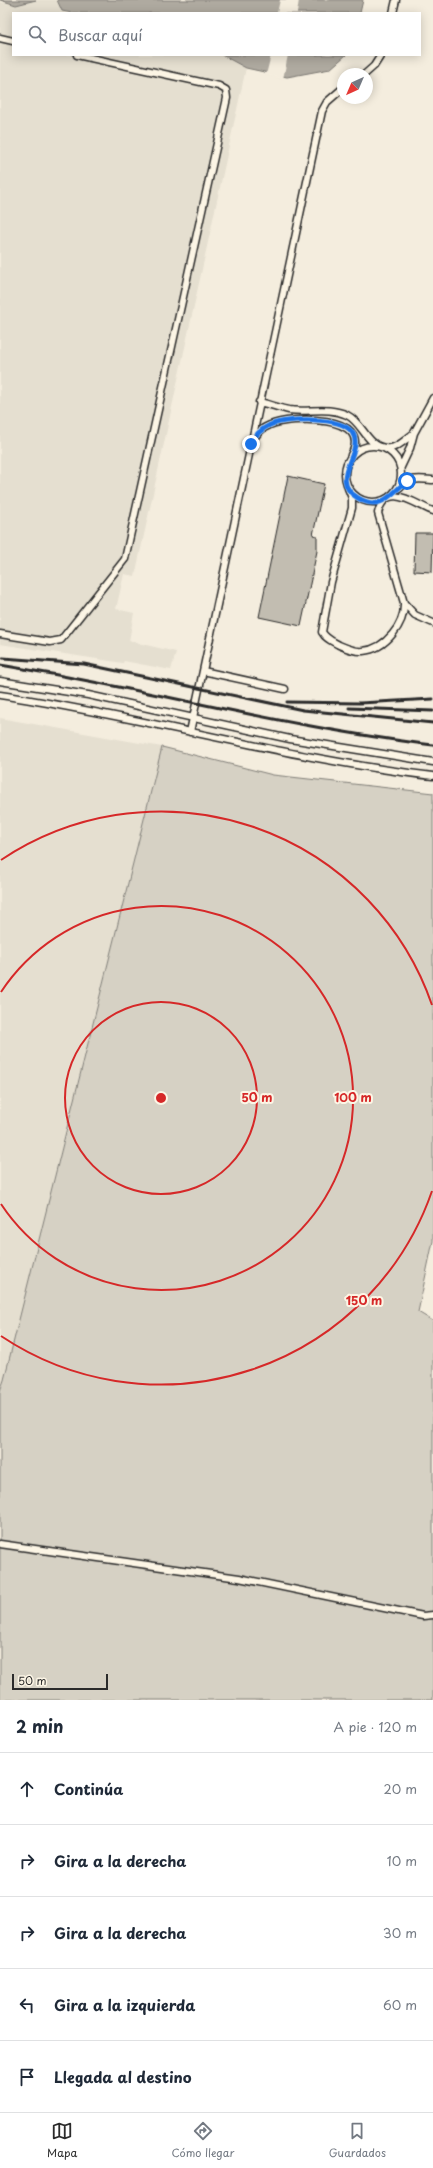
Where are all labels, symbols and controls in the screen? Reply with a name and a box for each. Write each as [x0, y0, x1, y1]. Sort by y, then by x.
search box [12, 12, 421, 56]
icon: search [26, 23, 48, 45]
text: Buscar aquí [58, 23, 142, 46]
north arrow [337, 68, 373, 104]
route end [242, 435, 260, 453]
route start [398, 472, 416, 490]
text: 50 m [241, 1088, 273, 1106]
text: 100 m [334, 1088, 372, 1106]
centre of rings [154, 1091, 168, 1105]
text: 150 m [346, 1291, 382, 1309]
scale bar [12, 1672, 108, 1691]
text: 50 m [18, 1672, 47, 1689]
text: 2 min [16, 1713, 63, 1739]
text: A pie · 120 m [334, 1717, 417, 1736]
text: Continúa [54, 1777, 123, 1800]
icon: ahead [16, 1778, 38, 1800]
text: 20 m [383, 1779, 417, 1798]
text: Gira a la derecha [54, 1849, 186, 1872]
icon: right [16, 1850, 38, 1872]
text: 10 m [387, 1851, 417, 1870]
text: Gira a la derecha [54, 1921, 186, 1944]
icon: right [16, 1922, 38, 1944]
text: 30 m [383, 1923, 417, 1942]
text: Gira a la izquierda [54, 1993, 195, 2016]
icon: left [16, 1994, 38, 2016]
text: 60 m [383, 1995, 417, 2014]
text: Llegada al destino [54, 2065, 192, 2088]
icon: arrive [16, 2066, 38, 2088]
tab: Mapa [47, 2120, 77, 2161]
tab: Cómo llegar [172, 2120, 234, 2161]
tab: Guardados [329, 2120, 386, 2161]

